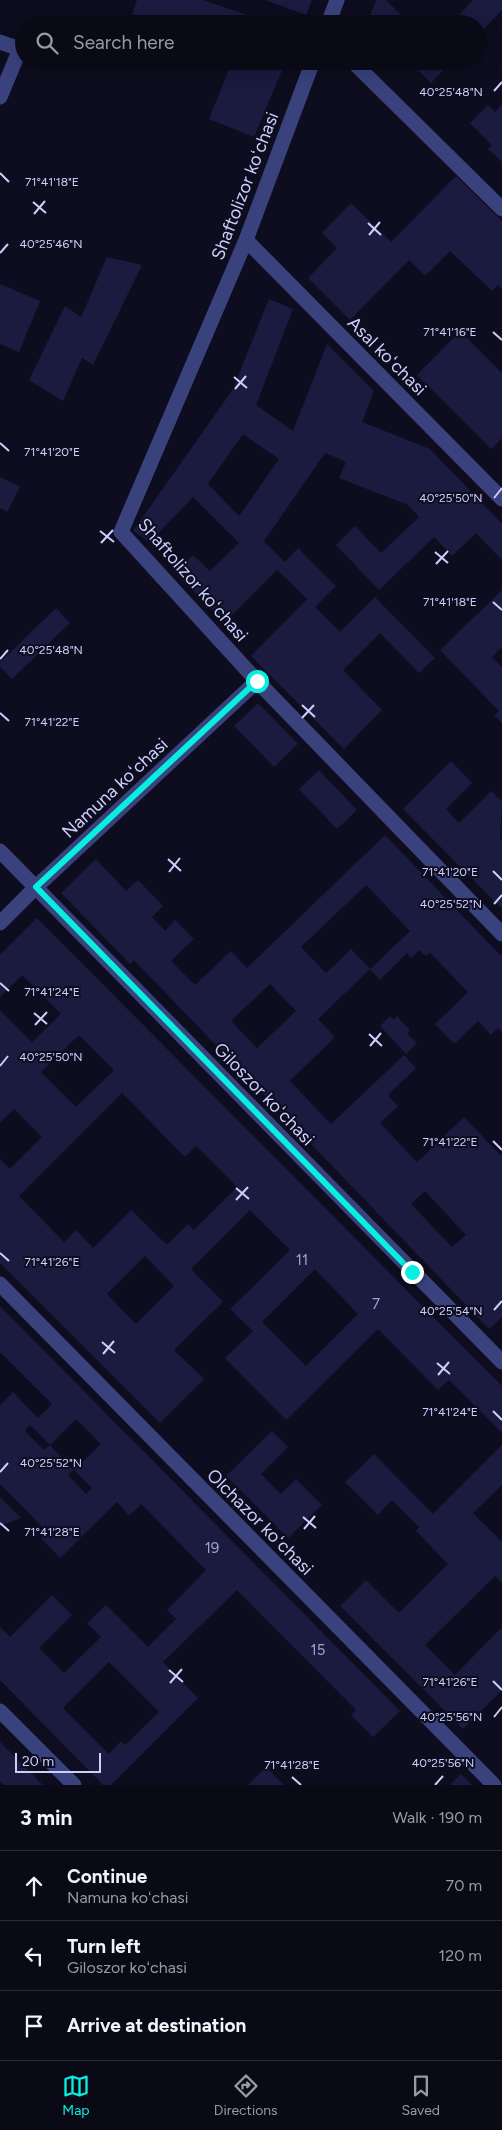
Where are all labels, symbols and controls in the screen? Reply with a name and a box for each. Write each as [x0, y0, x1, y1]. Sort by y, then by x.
search box [15, 15, 487, 70]
icon: search [33, 29, 61, 57]
text: Search here [73, 31, 175, 54]
text: 40°25'48"N [419, 85, 483, 99]
street label: Shaftolizor koʻchasi [207, 109, 283, 263]
text: 71°41'18"E [25, 175, 79, 189]
text: 40°25'46"N [20, 237, 82, 251]
street label: Asal koʻchasi [343, 312, 431, 400]
text: 71°41'16"E [423, 325, 477, 339]
text: 71°41'20"E [24, 445, 80, 459]
text: 40°25'50"N [419, 491, 483, 505]
street label: Shaftolizor koʻchasi [133, 514, 253, 646]
text: 71°41'18"E [423, 595, 477, 609]
text: 40°25'48"N [19, 643, 83, 657]
route start [246, 670, 269, 693]
text: 71°41'22"E [25, 715, 80, 729]
street label: Namuna koʻchasi [58, 733, 172, 843]
text: 71°41'20"E [422, 865, 478, 879]
text: 40°25'52"N [420, 897, 482, 911]
text: 71°41'24"E [24, 985, 80, 999]
street label: Giloszor koʻchasi [209, 1038, 319, 1150]
text: 40°25'50"N [19, 1050, 83, 1064]
text: 71°41'22"E [423, 1135, 478, 1149]
house number: 11 [296, 1251, 308, 1269]
text: 71°41'26"E [24, 1255, 80, 1269]
route end [401, 1261, 424, 1284]
house number: 7 [372, 1295, 380, 1313]
text: 40°25'54"N [419, 1304, 483, 1318]
text: 71°41'24"E [422, 1405, 478, 1419]
text: 40°25'52"N [20, 1456, 82, 1470]
street label: Olchazor koʻchasi [202, 1464, 318, 1580]
text: 71°41'28"E [24, 1525, 80, 1539]
house number: 19 [205, 1539, 219, 1557]
house number: 15 [311, 1641, 325, 1659]
text: 71°41'26"E [422, 1675, 478, 1689]
text: 40°25'56"N [420, 1710, 482, 1724]
scale bar [15, 1750, 101, 1773]
text: 20 m [22, 1753, 54, 1770]
text: 40°25'56"N [412, 1756, 474, 1770]
text: 71°41'28"E [264, 1758, 320, 1772]
text: 3 min [20, 1805, 72, 1830]
text: Walk · 190 m [392, 1808, 482, 1827]
text: Continue [67, 1865, 147, 1888]
icon: ahead [20, 1872, 48, 1900]
text: 70 m [446, 1876, 482, 1895]
text: Namuna koʻchasi [67, 1888, 188, 1907]
text: Turn left [67, 1935, 141, 1958]
icon: left [20, 1942, 48, 1970]
text: 120 m [439, 1946, 482, 1965]
text: Giloszor koʻchasi [67, 1958, 187, 1977]
icon: arrive [20, 2012, 48, 2040]
text: Arrive at destination [67, 2014, 246, 2037]
tab: Map [62, 2072, 90, 2119]
tab: Directions [214, 2072, 278, 2119]
tab: Saved [401, 2072, 440, 2119]

